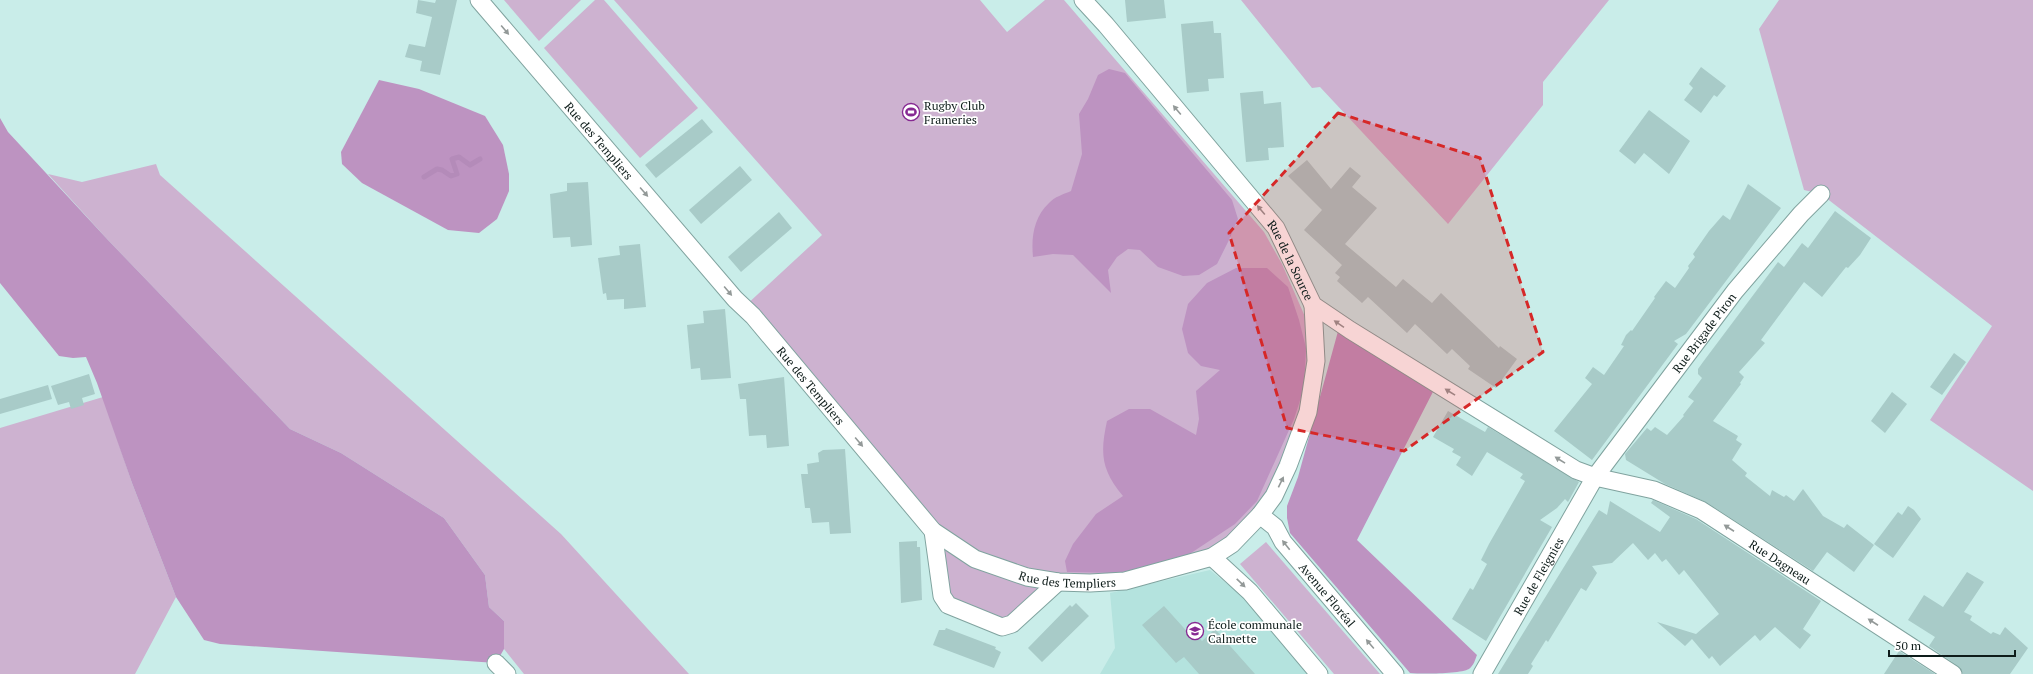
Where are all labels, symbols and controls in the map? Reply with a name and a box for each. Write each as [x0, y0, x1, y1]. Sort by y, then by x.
one-way arrow [500, 24, 509, 35]
place label: Rugby Club Frameries [924, 98, 985, 127]
street label: Rue des Templiers [562, 99, 637, 182]
sports icon: Rugby Club Frameries [901, 102, 921, 122]
one-way arrow [1173, 105, 1182, 116]
one-way arrow [639, 187, 648, 198]
one-way arrow [1256, 205, 1265, 216]
street label: Rue de la Source [1265, 217, 1317, 303]
one-way arrow [724, 286, 733, 296]
street label: Rue Brigade Piron [1669, 289, 1739, 375]
one-way arrow [1333, 320, 1345, 327]
street label: Rue des Templiers [774, 343, 848, 428]
one-way arrow [1444, 388, 1456, 395]
one-way arrow [854, 437, 863, 448]
one-way arrow [1555, 456, 1565, 464]
one-way arrow [1277, 476, 1284, 488]
one-way arrow [1723, 525, 1735, 532]
street label: Rue de Fleignies [1510, 534, 1566, 618]
street label: Rue Dagneau [1747, 536, 1814, 587]
one-way arrow [1282, 539, 1290, 550]
street label: Avenue Floréal [1296, 559, 1359, 630]
street label: Rue des Templiers [1017, 567, 1116, 591]
one-way arrow [1236, 578, 1246, 588]
place label: École communale Calmette [1208, 617, 1302, 646]
one-way arrow [1868, 618, 1878, 626]
school or university icon: École communale Calmette [1185, 621, 1205, 641]
scale bar [1889, 632, 2015, 658]
text: 50 m [1895, 638, 1922, 653]
one-way arrow [1365, 639, 1374, 650]

